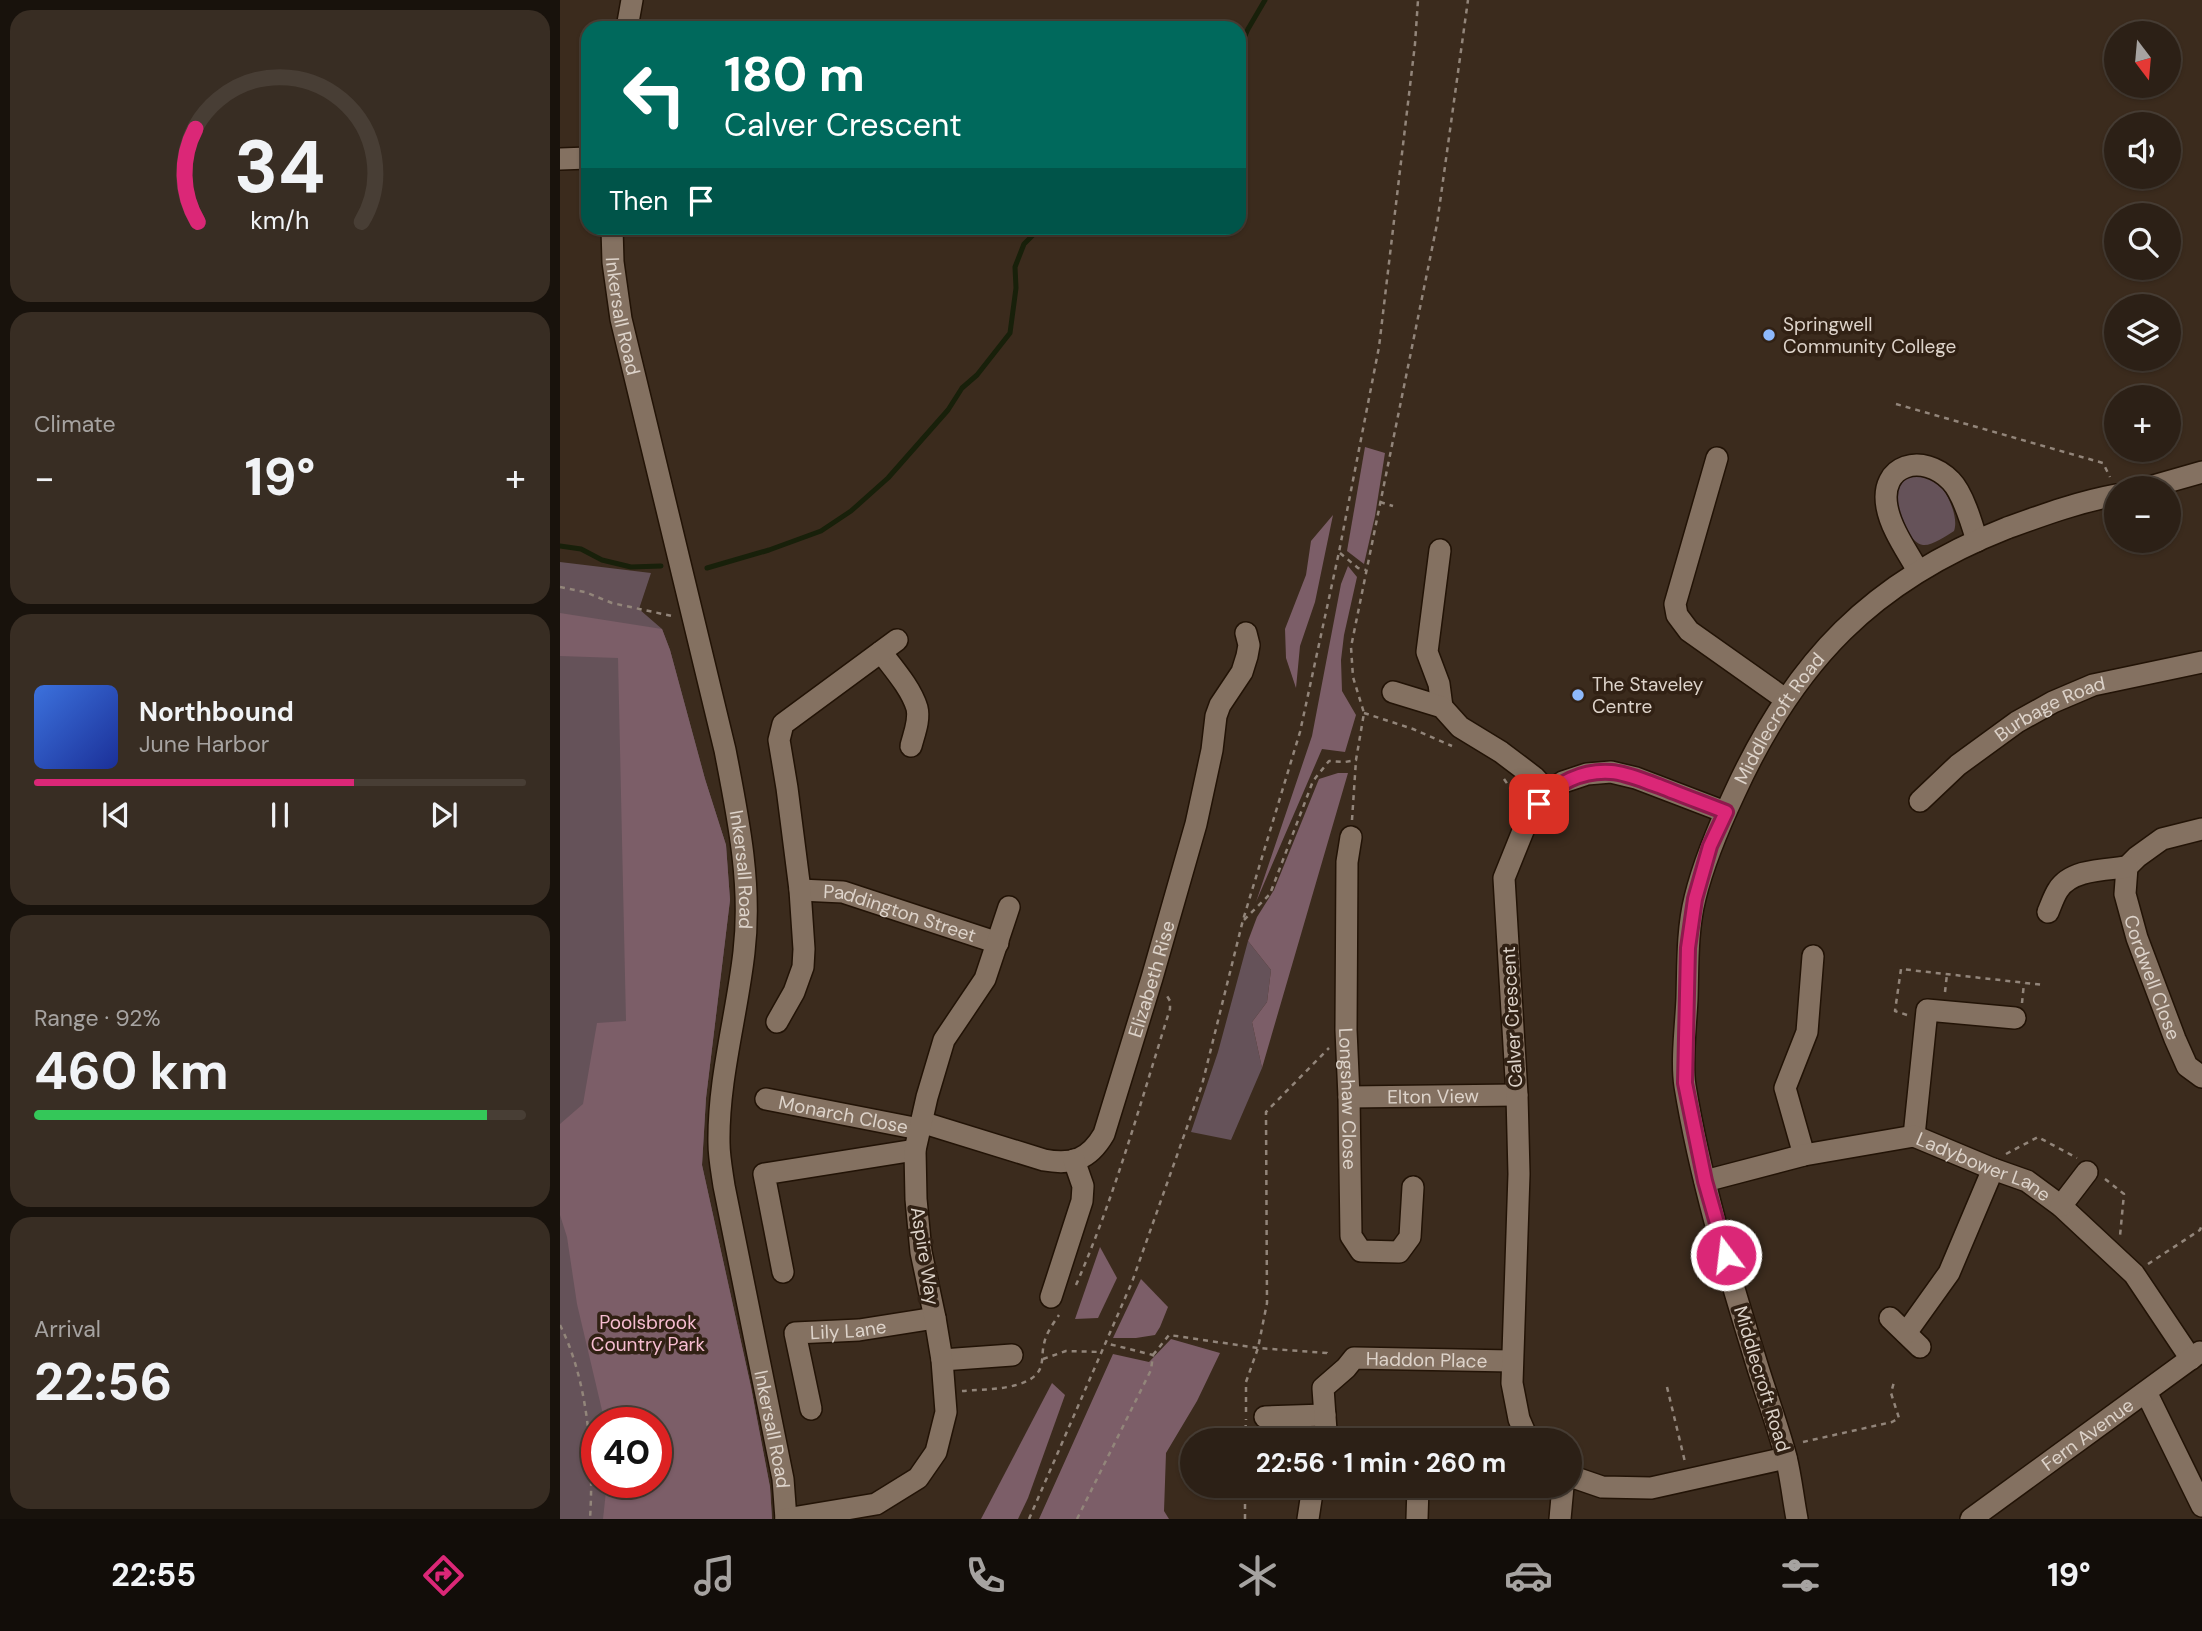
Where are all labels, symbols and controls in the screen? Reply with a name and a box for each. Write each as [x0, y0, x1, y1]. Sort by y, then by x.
north arrow [2104, 21, 2180, 98]
map controls [2104, 21, 2181, 553]
text: 180 m [724, 42, 865, 106]
icon: left [609, 49, 700, 140]
text: Calver Crescent [724, 104, 962, 146]
button: sound [2104, 112, 2181, 189]
text: 34 [234, 120, 326, 215]
icon: arrive [682, 182, 720, 220]
text: Then [609, 184, 668, 218]
button: search [2104, 203, 2181, 280]
text: km/h [250, 204, 310, 237]
street label: Inkersall Road [600, 257, 647, 378]
button: layers [2104, 294, 2181, 371]
place label: Springwell Community College [1783, 312, 1956, 359]
marker: Springwell Community College [1761, 327, 1777, 343]
button: + [2104, 385, 2181, 462]
text: Climate [34, 409, 116, 439]
text: 19° [245, 443, 315, 511]
text: − [34, 453, 55, 503]
text: + [505, 453, 526, 503]
button: − [2104, 476, 2181, 553]
street label: Middlecroft Road [1728, 647, 1830, 788]
street label: Burbage Road [1989, 670, 2107, 747]
place label: The Staveley Centre [1592, 672, 1704, 719]
marker: The Staveley Centre [1570, 687, 1586, 703]
text: Northbound [139, 695, 294, 729]
text: June Harbor [139, 729, 269, 759]
pin [1509, 774, 1569, 834]
icon: arrive [1520, 785, 1558, 823]
icon: previous [97, 796, 135, 834]
icon: pause [261, 796, 299, 834]
icon: next [425, 796, 463, 834]
street label: Inkersall Road [724, 808, 759, 930]
street label: Paddington Street [823, 879, 979, 947]
street label: Cordwell Close [2119, 912, 2187, 1043]
street label: Elizabeth Rise [1122, 918, 1180, 1040]
street label: Calver Crescent [1496, 946, 1528, 1088]
text: Range · 92% [34, 1003, 161, 1033]
street label: Longshaw Close [1333, 1027, 1363, 1170]
text: 460 km [34, 1037, 229, 1105]
street label: Elton View [1387, 1083, 1479, 1109]
street label: Monarch Close [777, 1089, 910, 1139]
street label: Ladybower Lane [1913, 1126, 2056, 1207]
street label: Aspire Way [905, 1205, 945, 1307]
position arrow [1689, 1218, 1763, 1292]
street label: Middlecroft Road [1728, 1303, 1796, 1455]
park label: Poolsbrook Country Park [591, 1310, 706, 1357]
street label: Lily Lane [809, 1313, 888, 1345]
text: Arrival [34, 1314, 101, 1344]
street label: Haddon Place [1366, 1346, 1488, 1373]
text: 22:56 [34, 1348, 173, 1416]
street label: Inkersall Road [749, 1368, 796, 1489]
street label: Fern Avenue [2036, 1392, 2138, 1476]
speed limit sign: 40 [581, 1407, 672, 1498]
text: 22:56 · 1 min · 260 m [1256, 1446, 1506, 1480]
icon: directions [419, 1551, 468, 1600]
icon: music [690, 1551, 739, 1600]
icon: phone [961, 1551, 1010, 1600]
icon: climate [1233, 1551, 1282, 1600]
icon: car [1504, 1551, 1553, 1600]
icon: filters [1776, 1551, 1825, 1600]
text: 22:55 [111, 1554, 196, 1596]
text: 19° [2047, 1554, 2091, 1596]

